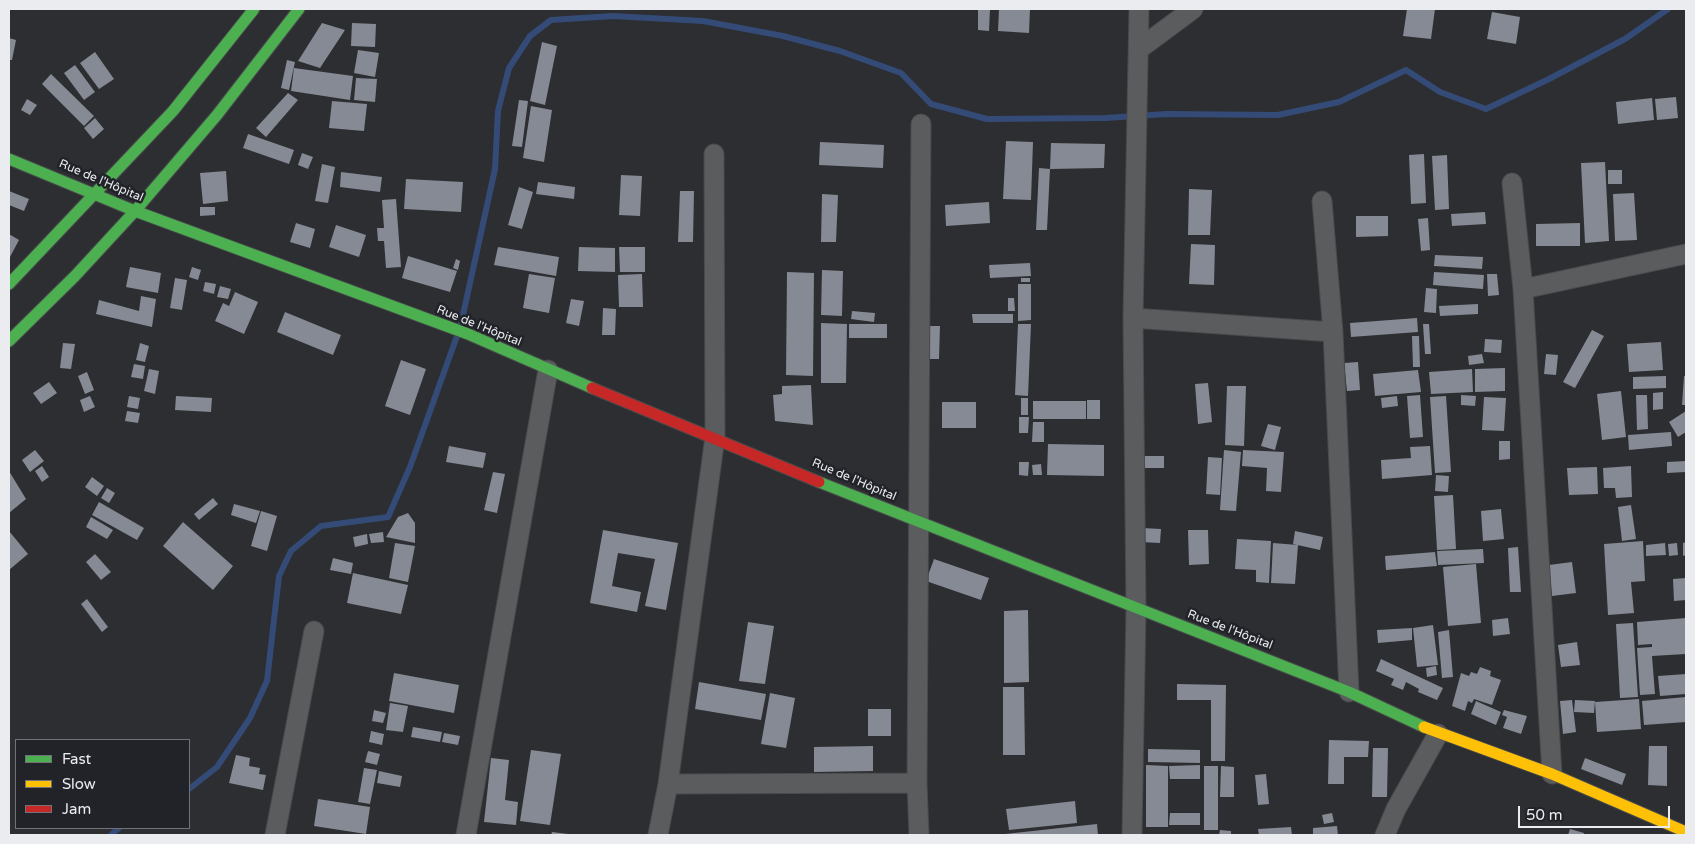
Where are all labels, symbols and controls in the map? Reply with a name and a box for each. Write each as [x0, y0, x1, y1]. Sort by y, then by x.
street label: Rue de l'Hôpital [57, 157, 145, 205]
street label: Rue de l'Hôpital [435, 302, 523, 350]
street label: Rue de l'Hôpital [810, 456, 898, 504]
street label: Rue de l'Hôpital [1185, 607, 1275, 653]
legend [15, 739, 190, 829]
text: Fast [62, 750, 91, 768]
text: Slow [62, 775, 96, 793]
scale bar [1520, 796, 1672, 828]
text: Jam [62, 800, 91, 818]
text: 50 m [1526, 806, 1563, 824]

